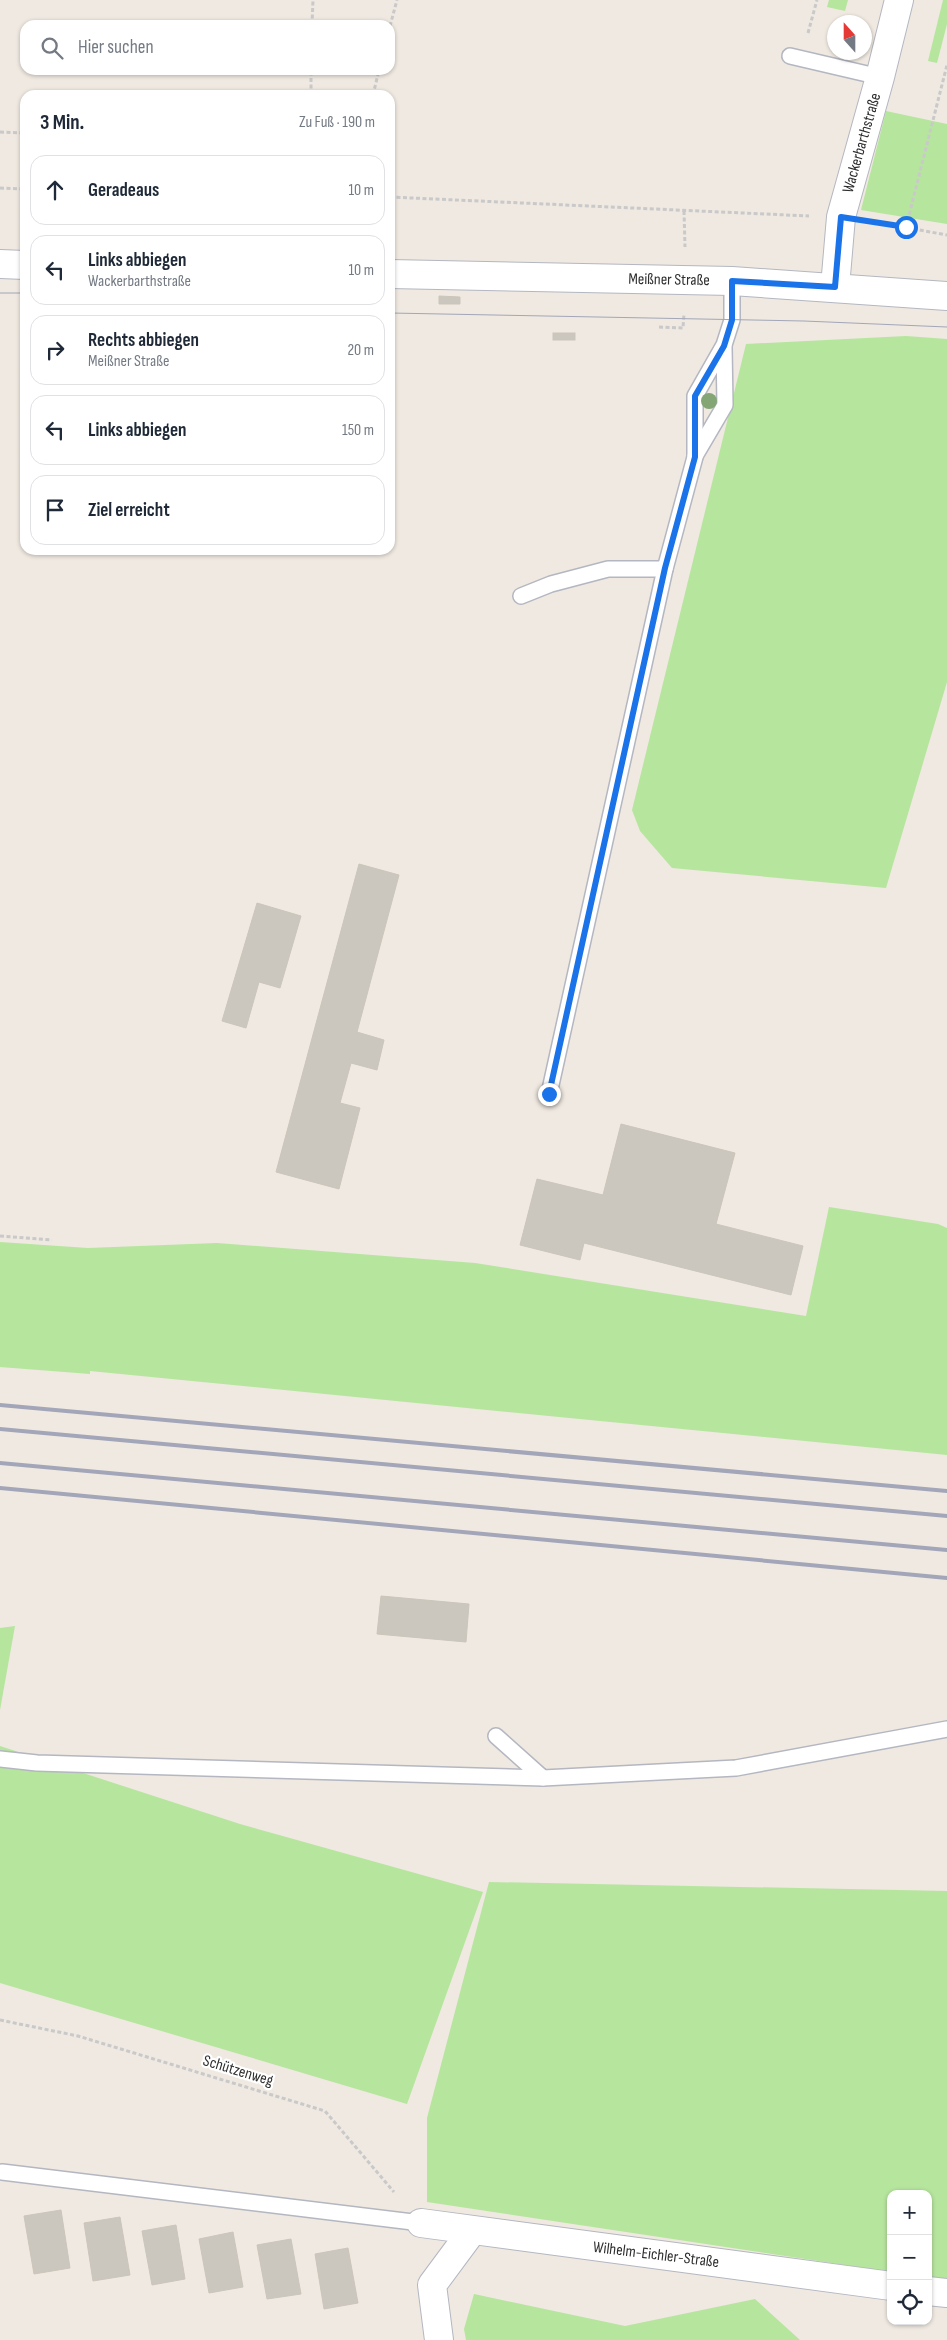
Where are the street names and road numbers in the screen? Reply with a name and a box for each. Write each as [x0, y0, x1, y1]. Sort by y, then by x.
street label: Wackerbarthstraße [839, 91, 885, 195]
street label: Meißner Straße [628, 270, 710, 290]
street label: Schützenweg [201, 2051, 275, 2091]
street label: Wilhelm-Eichler-Straße [592, 2238, 720, 2272]

